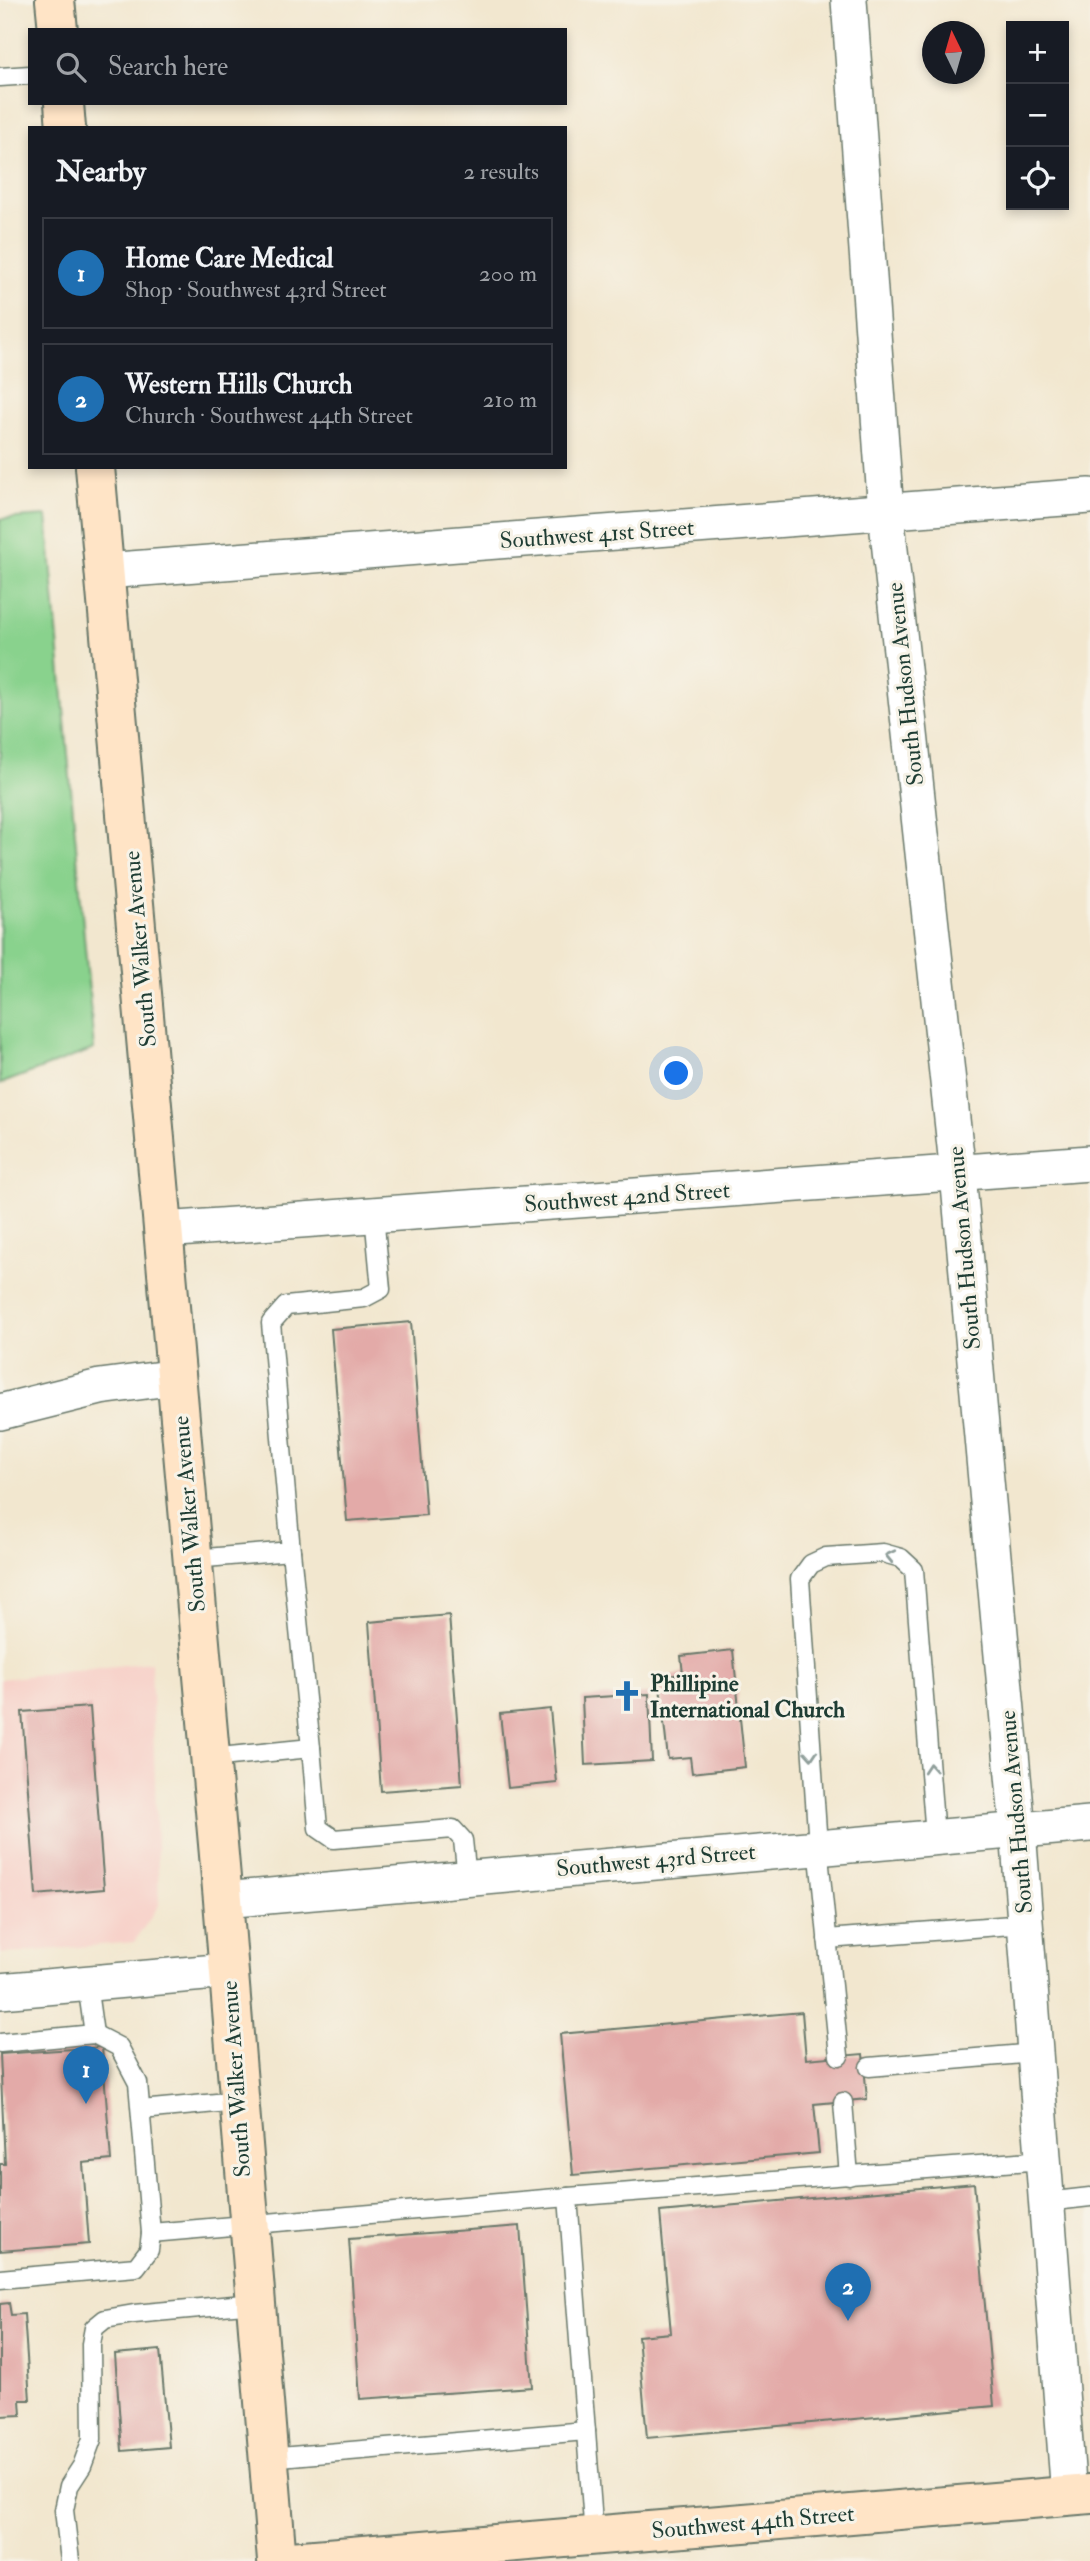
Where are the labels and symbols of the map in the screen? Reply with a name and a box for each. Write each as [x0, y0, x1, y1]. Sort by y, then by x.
north arrow [922, 21, 985, 84]
street label: Southwest 41st Street [499, 513, 695, 555]
street label: South Hudson Avenue [880, 581, 930, 787]
street label: South Walker Avenue [117, 849, 163, 1048]
your location [659, 1056, 693, 1090]
street label: South Hudson Avenue [941, 1145, 987, 1351]
street label: Southwest 42nd Street [523, 1175, 731, 1219]
street label: South Walker Avenue [166, 1414, 212, 1613]
one-way arrow [885, 1549, 897, 1564]
place label: Phillipine International Church [650, 1669, 845, 1724]
church icon: Phillipine International Church [610, 1679, 644, 1713]
street label: South Hudson Avenue [993, 1709, 1039, 1915]
one-way arrow [804, 1749, 819, 1760]
one-way arrow [923, 1762, 938, 1773]
street label: Southwest 43rd Street [555, 1837, 757, 1883]
street label: South Walker Avenue [215, 1979, 257, 2178]
pin: 1 [63, 2046, 109, 2104]
pin: 2 [825, 2263, 871, 2321]
street label: Southwest 44th Street [650, 2499, 856, 2545]

